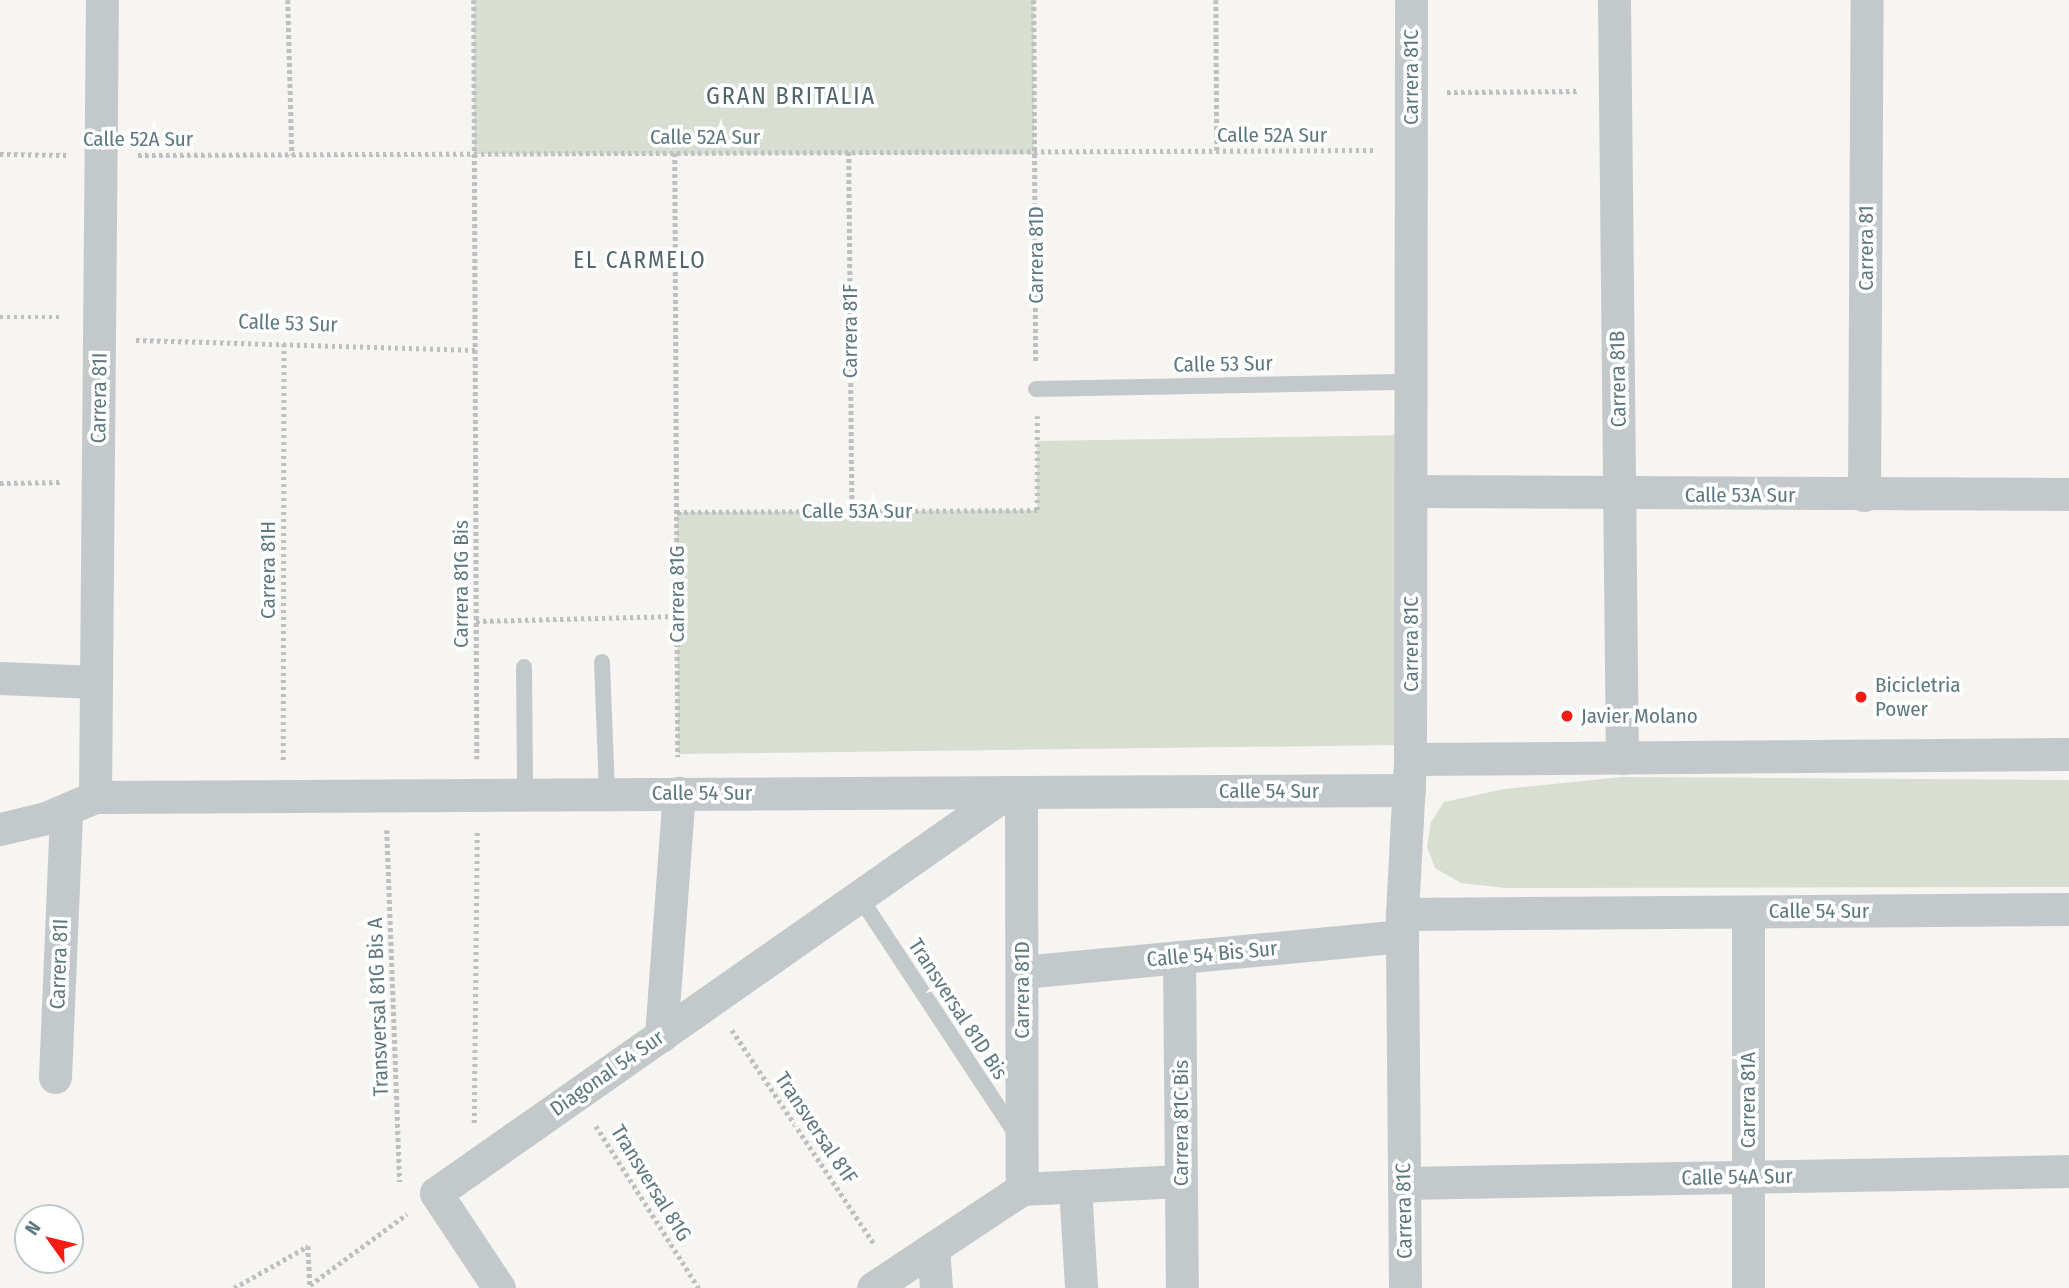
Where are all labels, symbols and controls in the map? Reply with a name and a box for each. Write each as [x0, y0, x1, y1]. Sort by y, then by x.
street label: Carrera 81C [1398, 29, 1424, 125]
district label: GRAN BRITALIA [708, 83, 874, 111]
street label: Calle 52A Sur [1217, 122, 1327, 148]
street label: Calle 52A Sur [650, 124, 760, 150]
street label: Calle 52A Sur [83, 126, 193, 152]
street label: Carrera 81 [1853, 205, 1879, 291]
street label: Carrera 81D [1023, 206, 1049, 304]
district label: EL CARMELO [575, 246, 705, 274]
street label: Carrera 81F [837, 284, 863, 378]
street label: Calle 53 Sur [238, 309, 338, 337]
street label: Carrera 81B [1605, 330, 1631, 428]
street label: Calle 53 Sur [1173, 351, 1273, 377]
street label: Carrera 81I [86, 352, 112, 444]
street label: Calle 53A Sur [1685, 482, 1795, 508]
street label: Calle 53A Sur [802, 498, 912, 524]
street label: Carrera 81G Bis [448, 520, 474, 648]
street label: Carrera 81H [255, 521, 281, 619]
street label: Carrera 81G [664, 545, 690, 643]
street label: Carrera 81C [1398, 596, 1424, 692]
place label: Bicicletria Power [1875, 672, 1961, 722]
marker: Bicicletria Power [1853, 689, 1869, 705]
place label: Javier Molano [1581, 703, 1698, 729]
marker: Javier Molano [1559, 708, 1575, 724]
street label: Calle 54 Sur [1219, 778, 1319, 804]
street label: Calle 54 Sur [652, 780, 752, 806]
street label: Calle 54 Sur [1769, 898, 1869, 924]
street label: Transversal 81G Bis A [362, 917, 394, 1097]
street label: Carrera 81I [45, 918, 73, 1010]
street label: Transversal 81D Bis [903, 934, 1013, 1084]
street label: Calle 54 Bis Sur [1146, 936, 1278, 972]
street label: Carrera 81D [1009, 941, 1035, 1039]
street label: Diagonal 54 Sur [545, 1024, 669, 1122]
street label: Carrera 81A [1735, 1052, 1761, 1148]
street label: Carrera 81C Bis [1168, 1060, 1194, 1186]
street label: Transversal 81F [769, 1067, 863, 1189]
street label: Transversal 81G [605, 1120, 697, 1246]
street label: Carrera 81C [1391, 1163, 1417, 1259]
street label: Calle 54A Sur [1681, 1163, 1793, 1191]
north arrow [14, 1204, 84, 1274]
text: N [20, 1217, 46, 1239]

